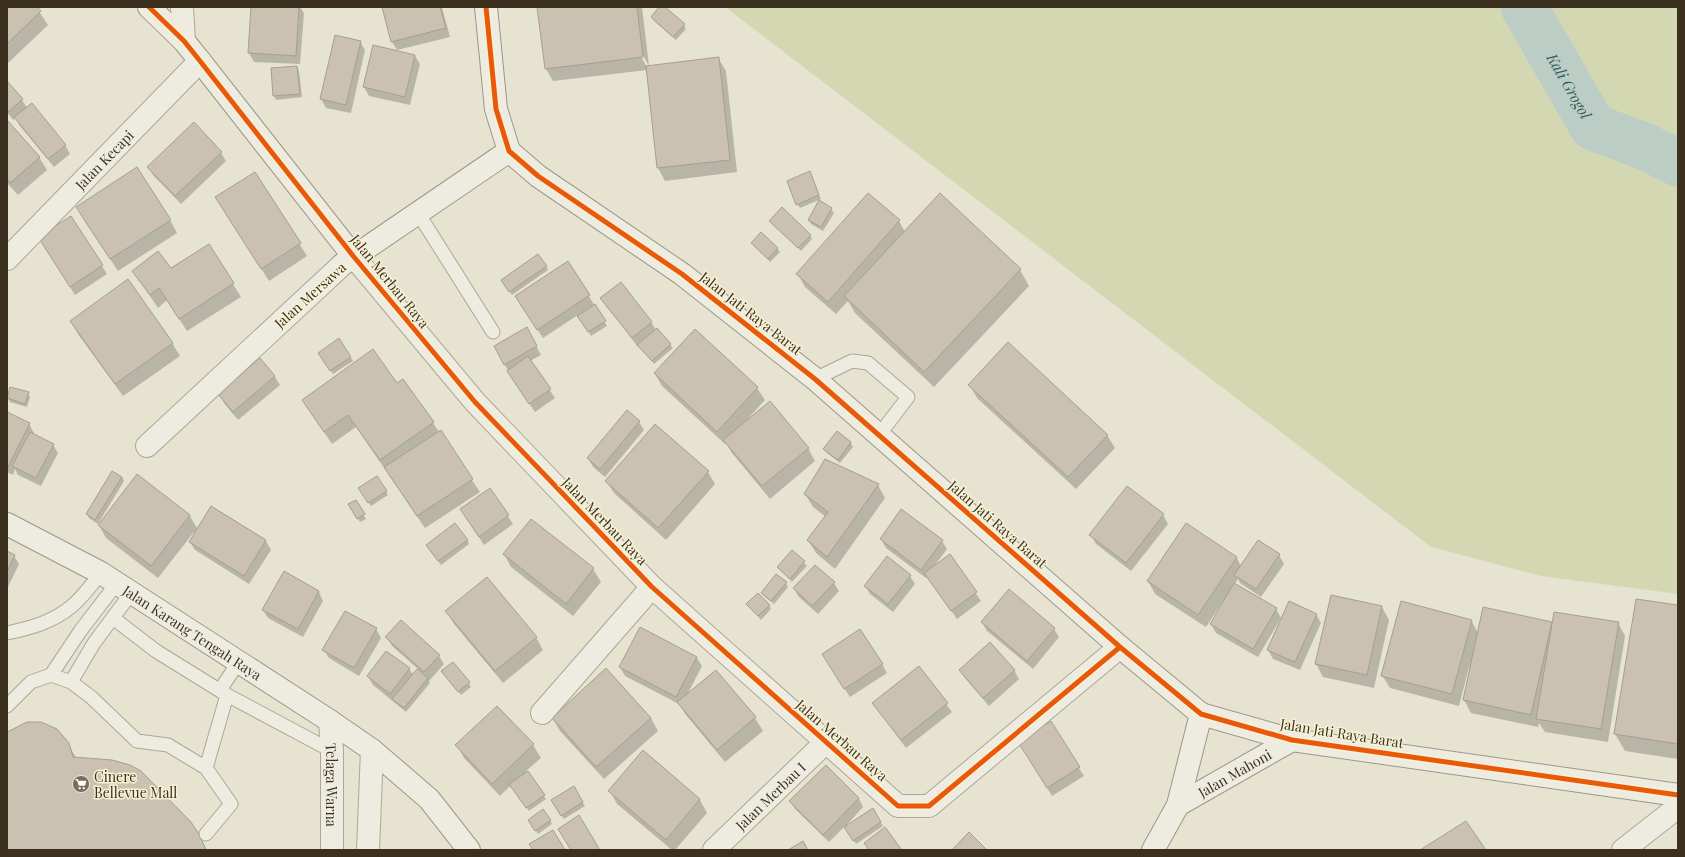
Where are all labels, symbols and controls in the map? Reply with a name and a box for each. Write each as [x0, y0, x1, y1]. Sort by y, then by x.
water label: Kali Grogol [1542, 49, 1596, 123]
street label: Jalan Kecapi [70, 125, 137, 194]
street label: Jalan Merbau Raya [346, 229, 434, 332]
street label: Jalan Mersawa [269, 258, 350, 333]
street label: Jalan Jati Raya Barat [695, 266, 807, 360]
street label: Jalan Merbau Raya [557, 472, 652, 569]
street label: Jalan Jati Raya Barat [944, 475, 1052, 573]
street label: Jalan Karang Tengah Raya [119, 580, 266, 684]
street label: Jalan Merbau Raya [791, 694, 892, 785]
street label: Jalan Jati Raya Barat [1278, 714, 1406, 752]
street label: Telaga Warna [322, 742, 342, 827]
street label: Jalan Mahoni [1193, 744, 1275, 802]
street label: Jalan Merbau I [730, 757, 809, 835]
place label: Cinere Bellevue Mall [94, 767, 177, 802]
supermarket icon: Cinere Bellevue Mall [71, 774, 91, 794]

